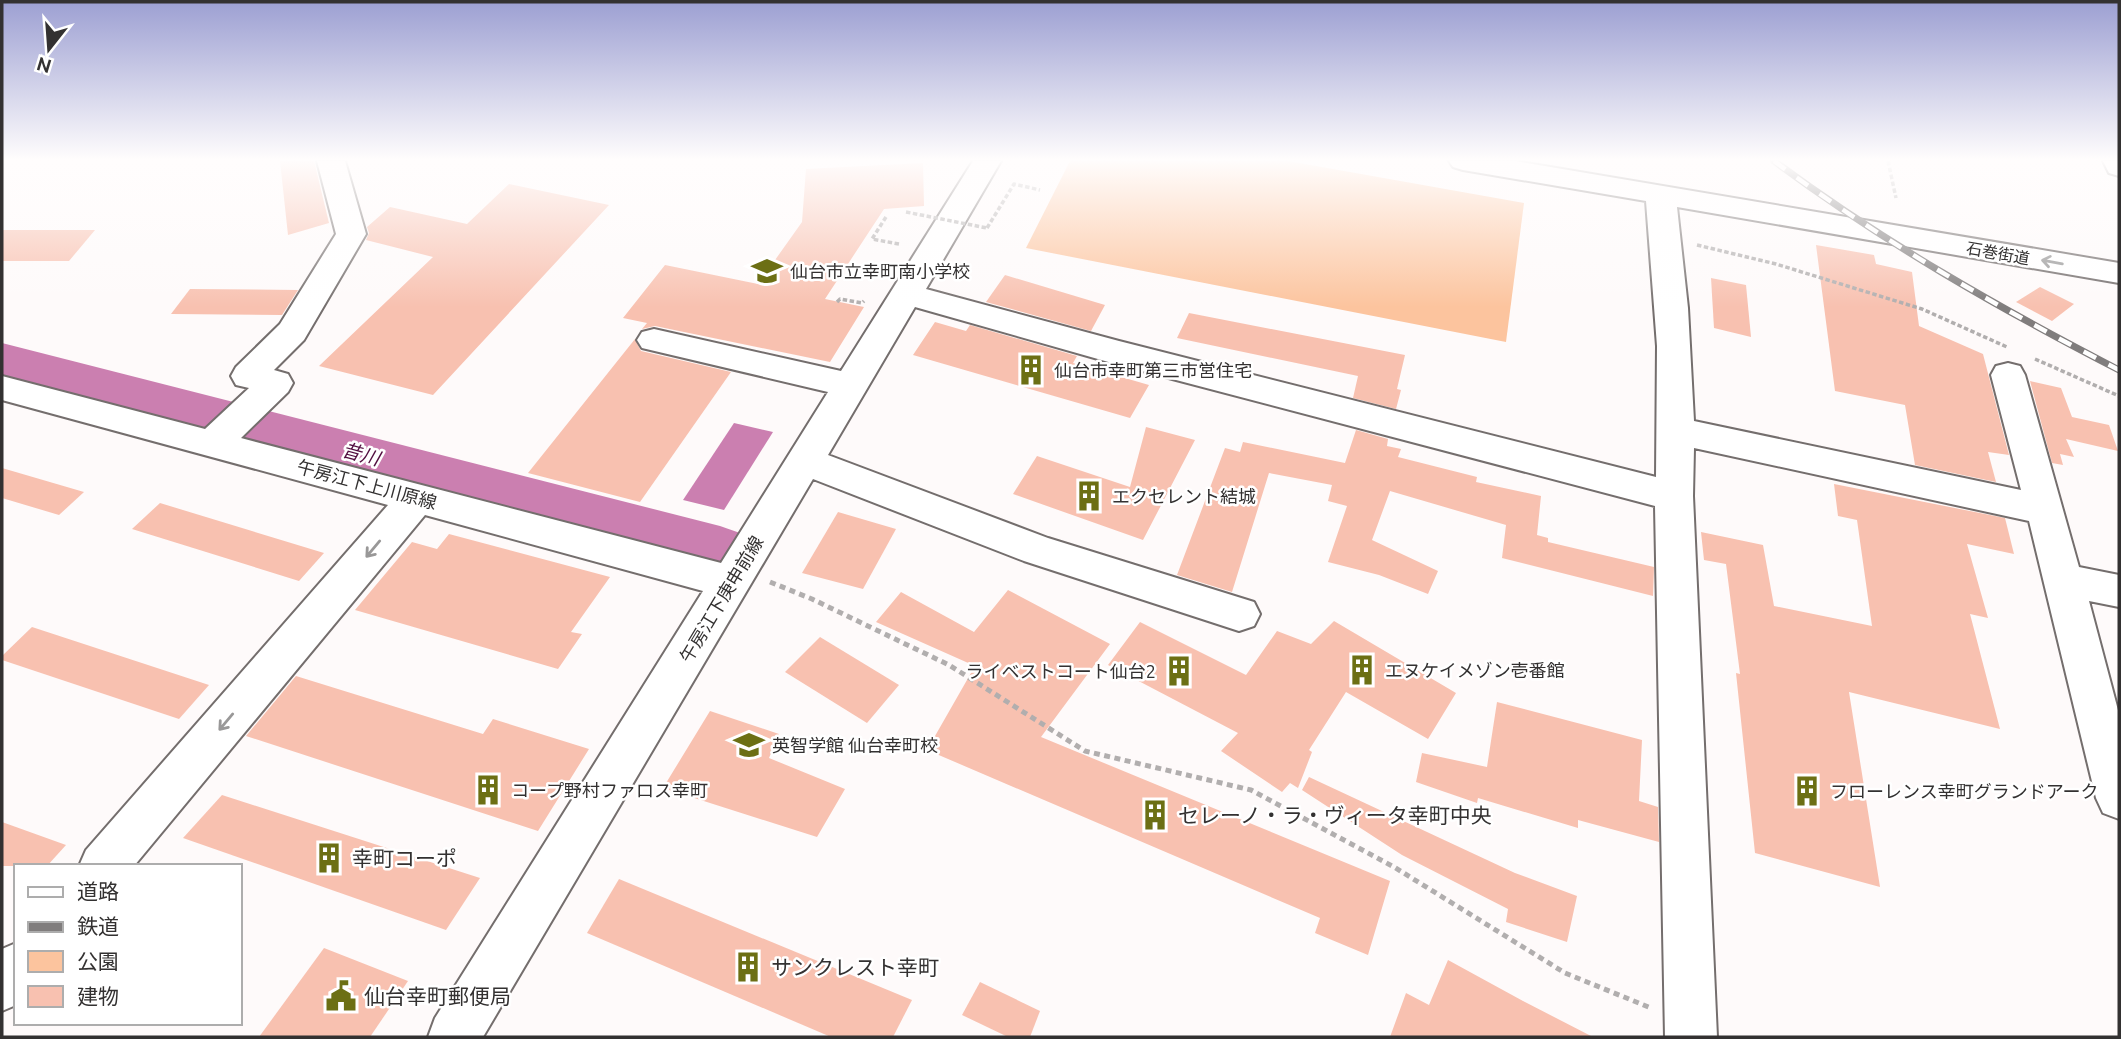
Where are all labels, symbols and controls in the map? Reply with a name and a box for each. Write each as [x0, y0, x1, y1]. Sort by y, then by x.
north arrow [14, 14, 84, 84]
text: N [34, 53, 54, 78]
street label: 石巻街道 [1965, 239, 2031, 267]
school or university icon: 仙台市立幸町南小学校 [750, 254, 784, 288]
one-way arrow [2041, 255, 2064, 268]
place label: 仙台市立幸町南小学校 [790, 261, 970, 281]
building icon: 仙台市幸町第三市営住宅 [1014, 353, 1048, 387]
place label: 仙台市幸町第三市営住宅 [1054, 360, 1252, 380]
water label: 昔川 [340, 438, 384, 470]
street label: 午房江下上川原線 [295, 456, 439, 512]
building icon: エクセレント結城 [1072, 479, 1106, 513]
place label: エクセレント結城 [1112, 486, 1256, 506]
street label: 午房江下庚申前線 [675, 532, 767, 666]
one-way arrow [366, 539, 381, 557]
building icon: エヌケイメゾン壱番館 [1345, 653, 1379, 687]
building icon: ライベストコート仙台2 [1162, 654, 1196, 688]
place label: エヌケイメゾン壱番館 [1385, 660, 1565, 680]
place label: ライベストコート仙台2 [965, 661, 1156, 681]
one-way arrow [218, 712, 234, 730]
school or university icon: 英智学館 仙台幸町校 [732, 728, 766, 762]
place label: 英智学館 仙台幸町校 [772, 735, 938, 755]
building icon: コープ野村ファロス幸町 [471, 773, 505, 807]
building icon: フローレンス幸町グランドアーク [1790, 774, 1824, 808]
place label: コープ野村ファロス幸町 [511, 780, 708, 800]
place label: フローレンス幸町グランドアーク [1830, 781, 2099, 801]
building icon: セレーノ・ラ・ヴィータ幸町中央 [1138, 798, 1172, 832]
place label: セレーノ・ラ・ヴィータ幸町中央 [1178, 803, 1492, 827]
building icon: 幸町コーポ [312, 841, 346, 875]
place label: 幸町コーポ [352, 846, 457, 870]
legend [14, 864, 242, 1025]
text: 道路 [77, 879, 119, 903]
text: 鉄道 [77, 914, 119, 938]
text: 公園 [77, 949, 119, 973]
building icon: サンクレスト幸町 [731, 950, 765, 984]
place label: サンクレスト幸町 [771, 955, 939, 979]
public building icon: 仙台幸町郵便局 [324, 979, 358, 1013]
text: 建物 [77, 984, 119, 1008]
place label: 仙台幸町郵便局 [364, 984, 511, 1008]

